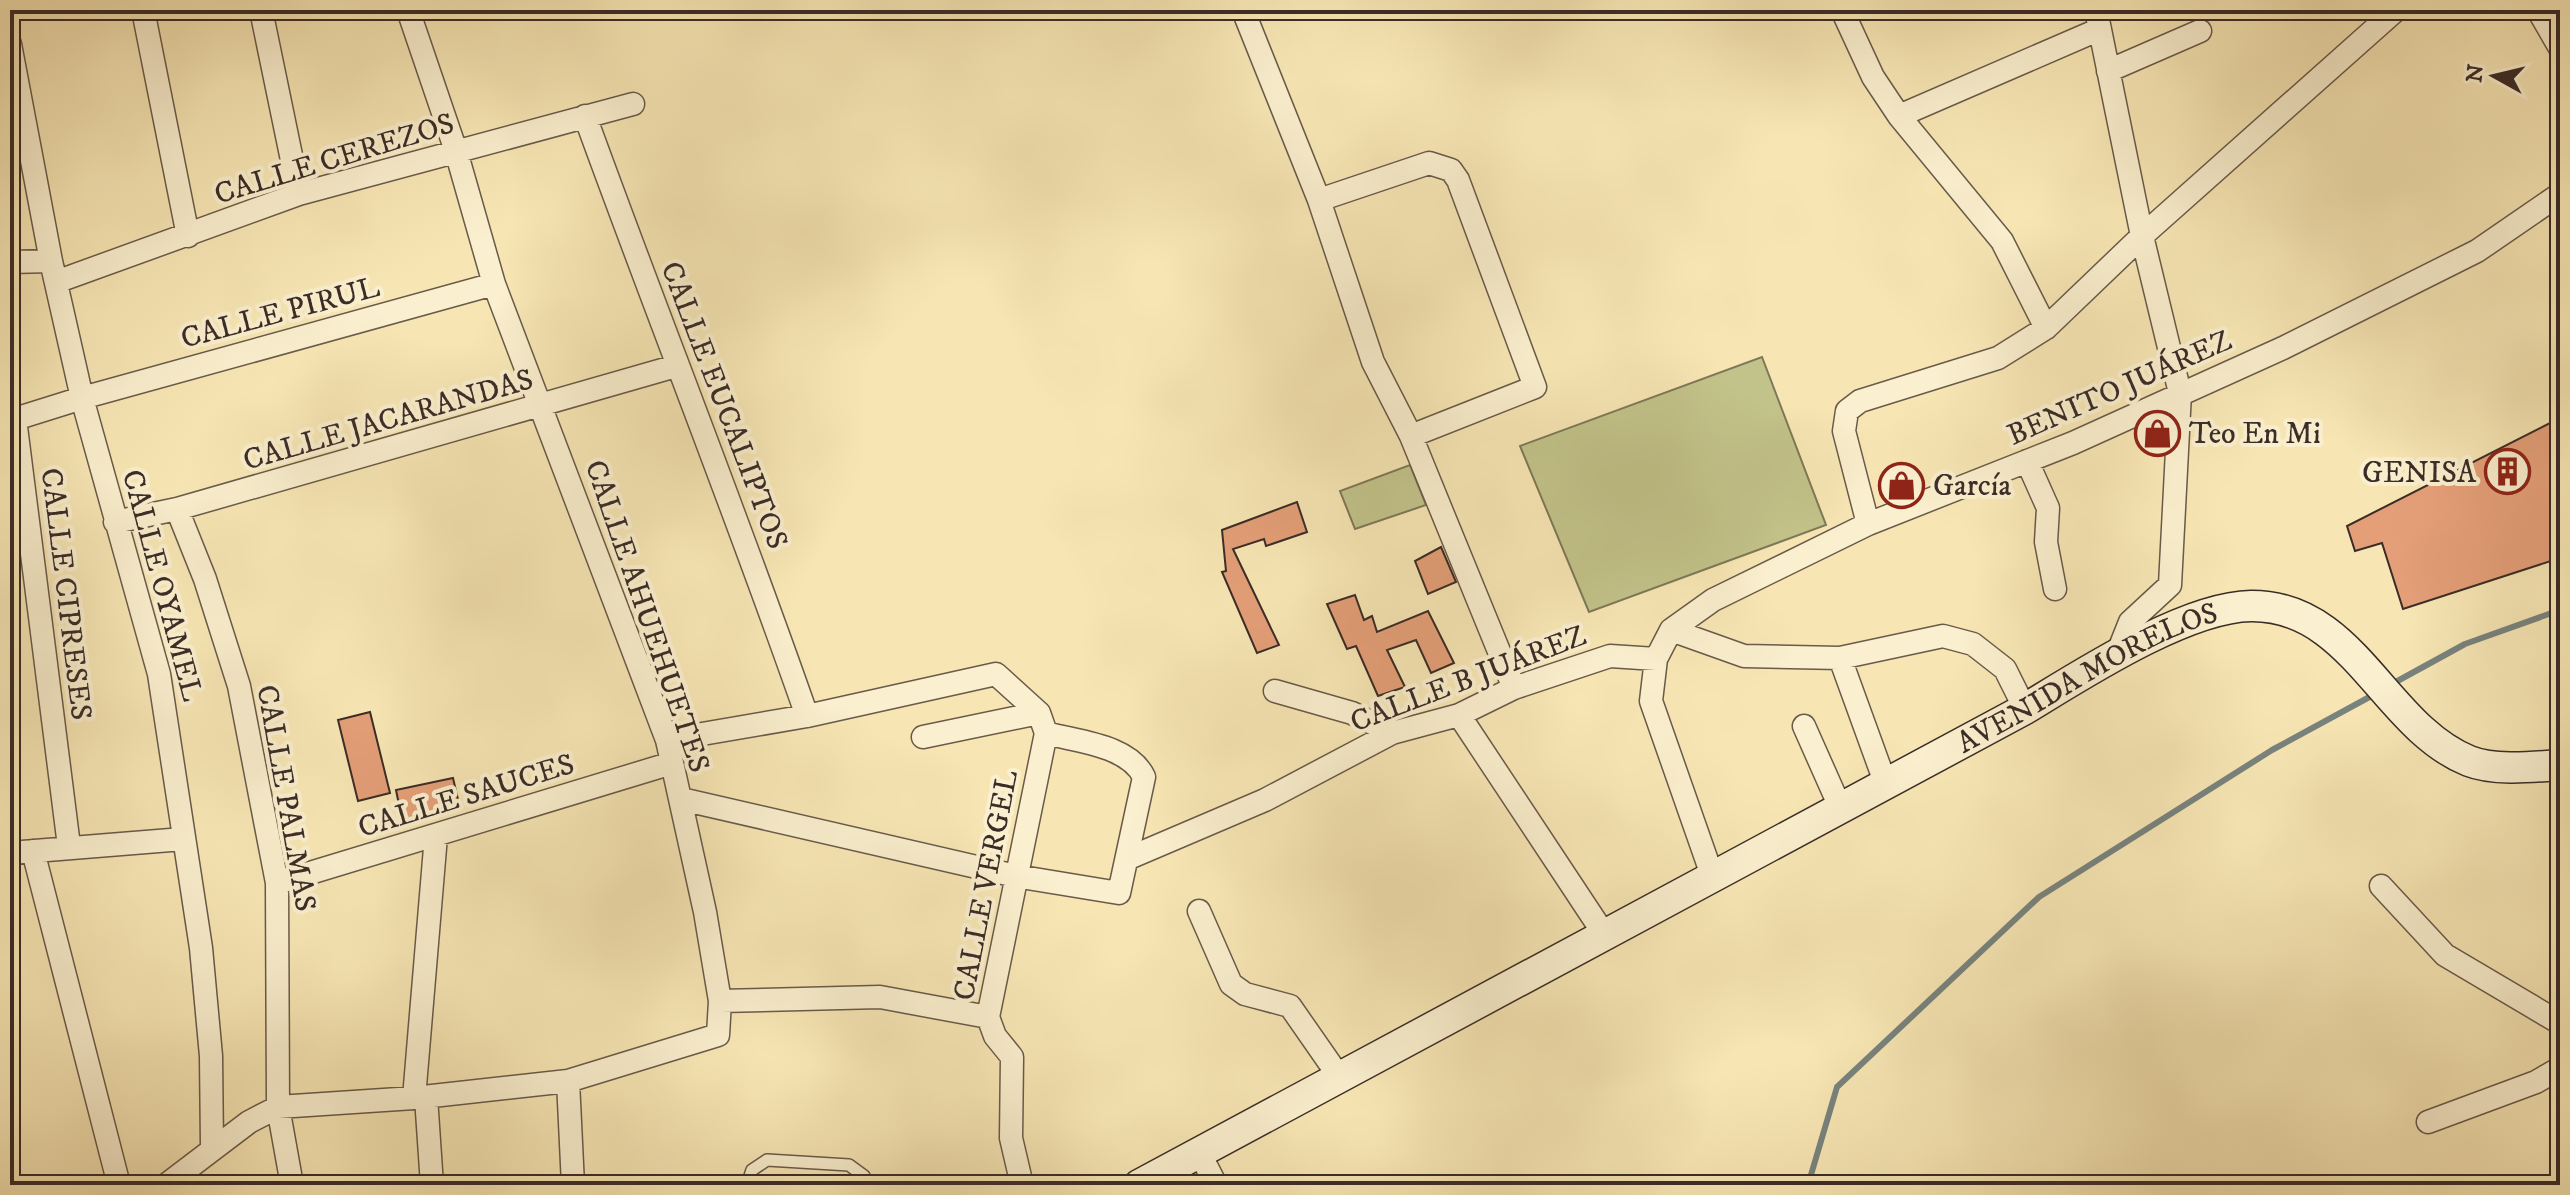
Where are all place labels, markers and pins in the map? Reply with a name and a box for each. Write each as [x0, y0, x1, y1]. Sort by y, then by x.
shop icon: Teo En Mi [2134, 409, 2182, 457]
place label: Teo En Mi [2189, 416, 2321, 453]
building icon: GENISA [2483, 448, 2531, 496]
place label: GENISA [2362, 455, 2477, 492]
shop icon: García [1878, 461, 1926, 509]
place label: García [1933, 468, 2011, 505]

